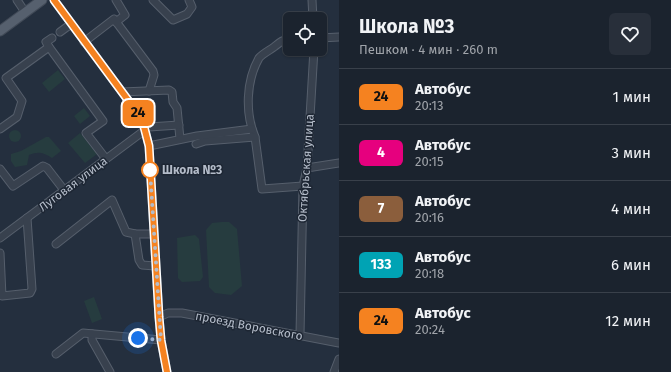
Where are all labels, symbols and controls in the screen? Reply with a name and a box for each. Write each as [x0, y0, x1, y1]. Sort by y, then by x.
map controls [283, 12, 327, 56]
button: locate [283, 12, 327, 56]
button: heart [609, 13, 651, 55]
text: Школа №3 [359, 15, 455, 38]
text: Пешком · 4 мин · 260 m [359, 42, 498, 57]
text: Автобус [415, 80, 471, 98]
text: 24 [374, 88, 388, 105]
text: 1 мин [613, 88, 651, 106]
text: 20:13 [415, 98, 443, 113]
line badge: 24 [120, 100, 156, 126]
text: 24 [131, 104, 145, 121]
street label: Октябрьская улица [295, 114, 317, 222]
text: Автобус [415, 136, 471, 154]
text: 4 [377, 144, 385, 161]
text: 3 мин [612, 144, 651, 162]
street label: Луговая улица [36, 154, 110, 214]
text: 20:15 [415, 154, 443, 169]
marker: Школа №3 [141, 161, 159, 179]
place label: Школа №3 [162, 163, 222, 177]
text: Автобус [415, 192, 471, 210]
text: 7 [378, 200, 384, 217]
text: 4 мин [611, 200, 651, 218]
text: 20:16 [415, 210, 444, 225]
text: Автобус [415, 248, 471, 266]
text: 133 [370, 256, 392, 273]
text: 6 мин [611, 256, 651, 274]
text: 20:18 [415, 266, 444, 281]
text: Автобус [415, 304, 471, 322]
street label: проезд Воровского [194, 309, 304, 343]
text: 24 [374, 312, 388, 329]
text: 12 мин [605, 312, 651, 330]
text: 20:24 [415, 322, 445, 337]
your location [128, 328, 148, 348]

